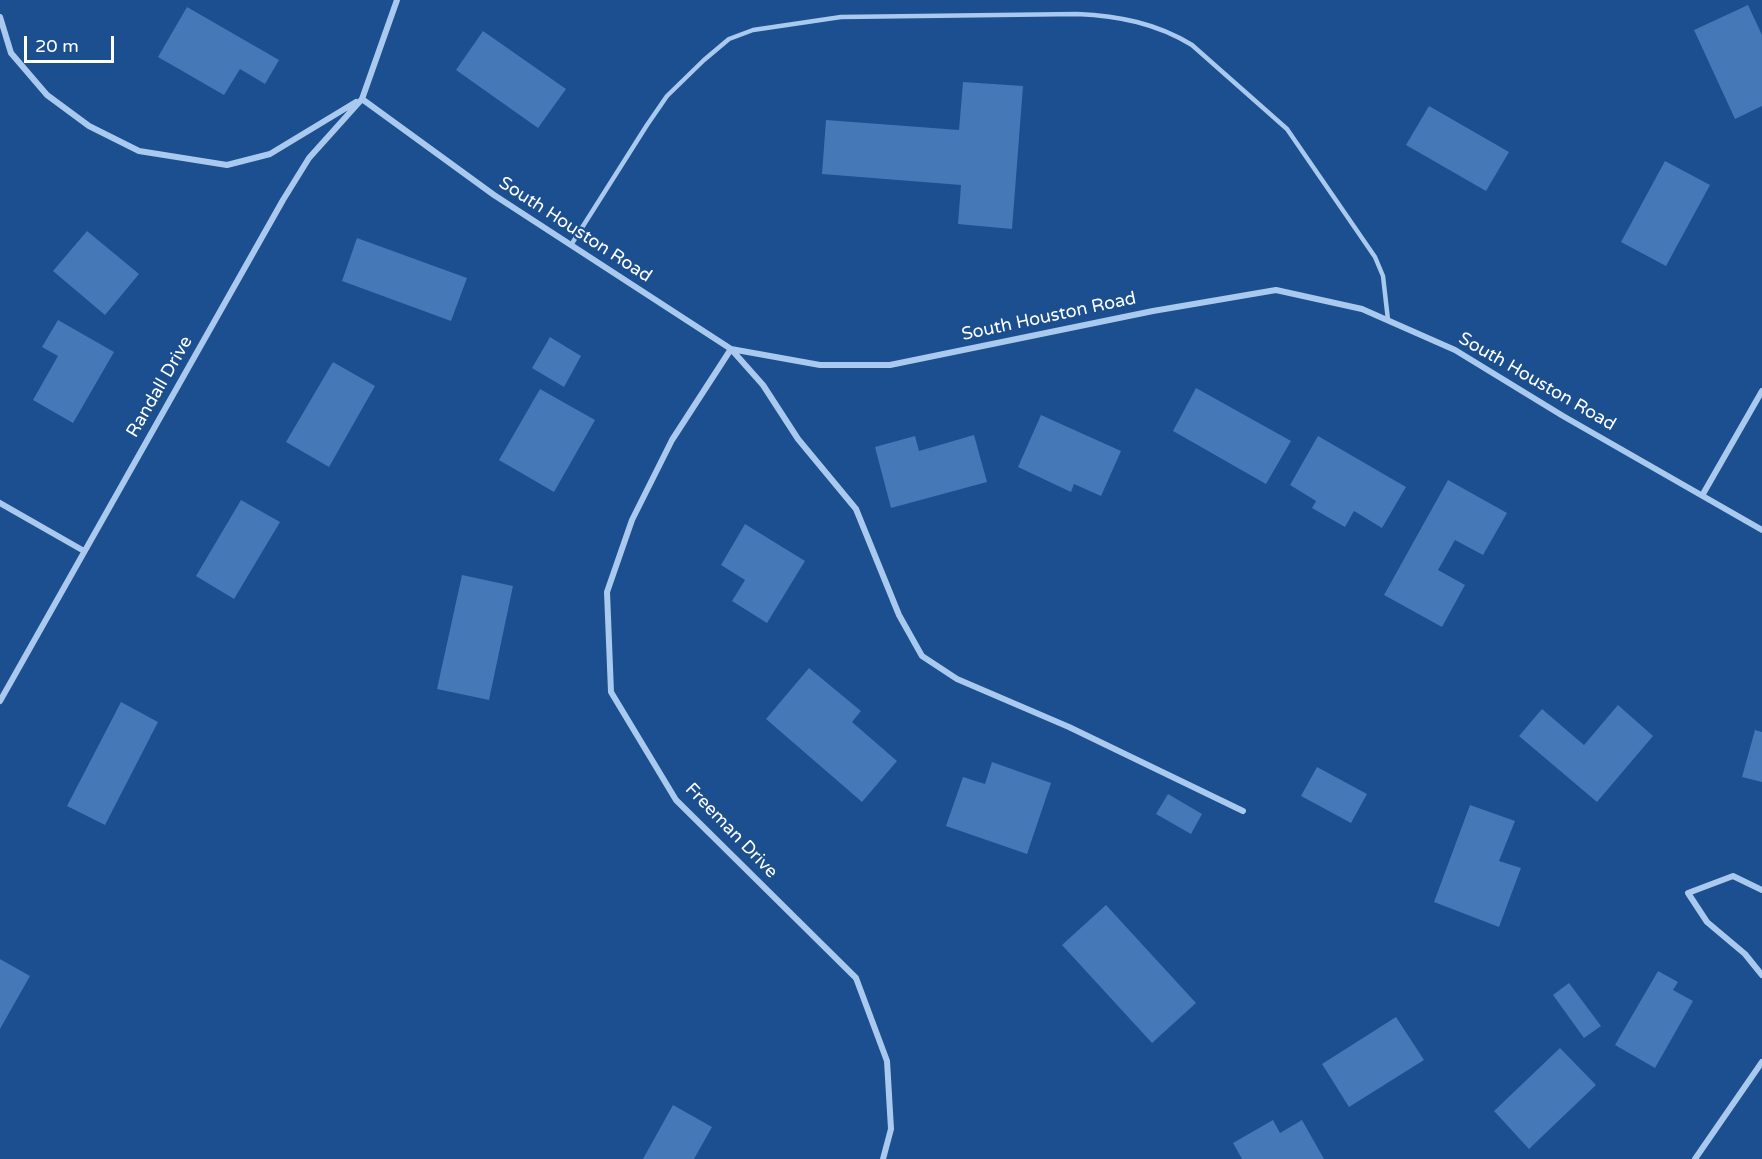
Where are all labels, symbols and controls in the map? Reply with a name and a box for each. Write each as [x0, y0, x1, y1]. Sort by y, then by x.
scale bar [27, 24, 117, 62]
text: 20 m [35, 35, 79, 57]
street label: South Houston Road [495, 172, 655, 288]
street label: South Houston Road [960, 288, 1138, 346]
street label: South Houston Road [1455, 328, 1619, 436]
street label: Randall Drive [122, 333, 198, 441]
street label: Freeman Drive [680, 779, 782, 883]

